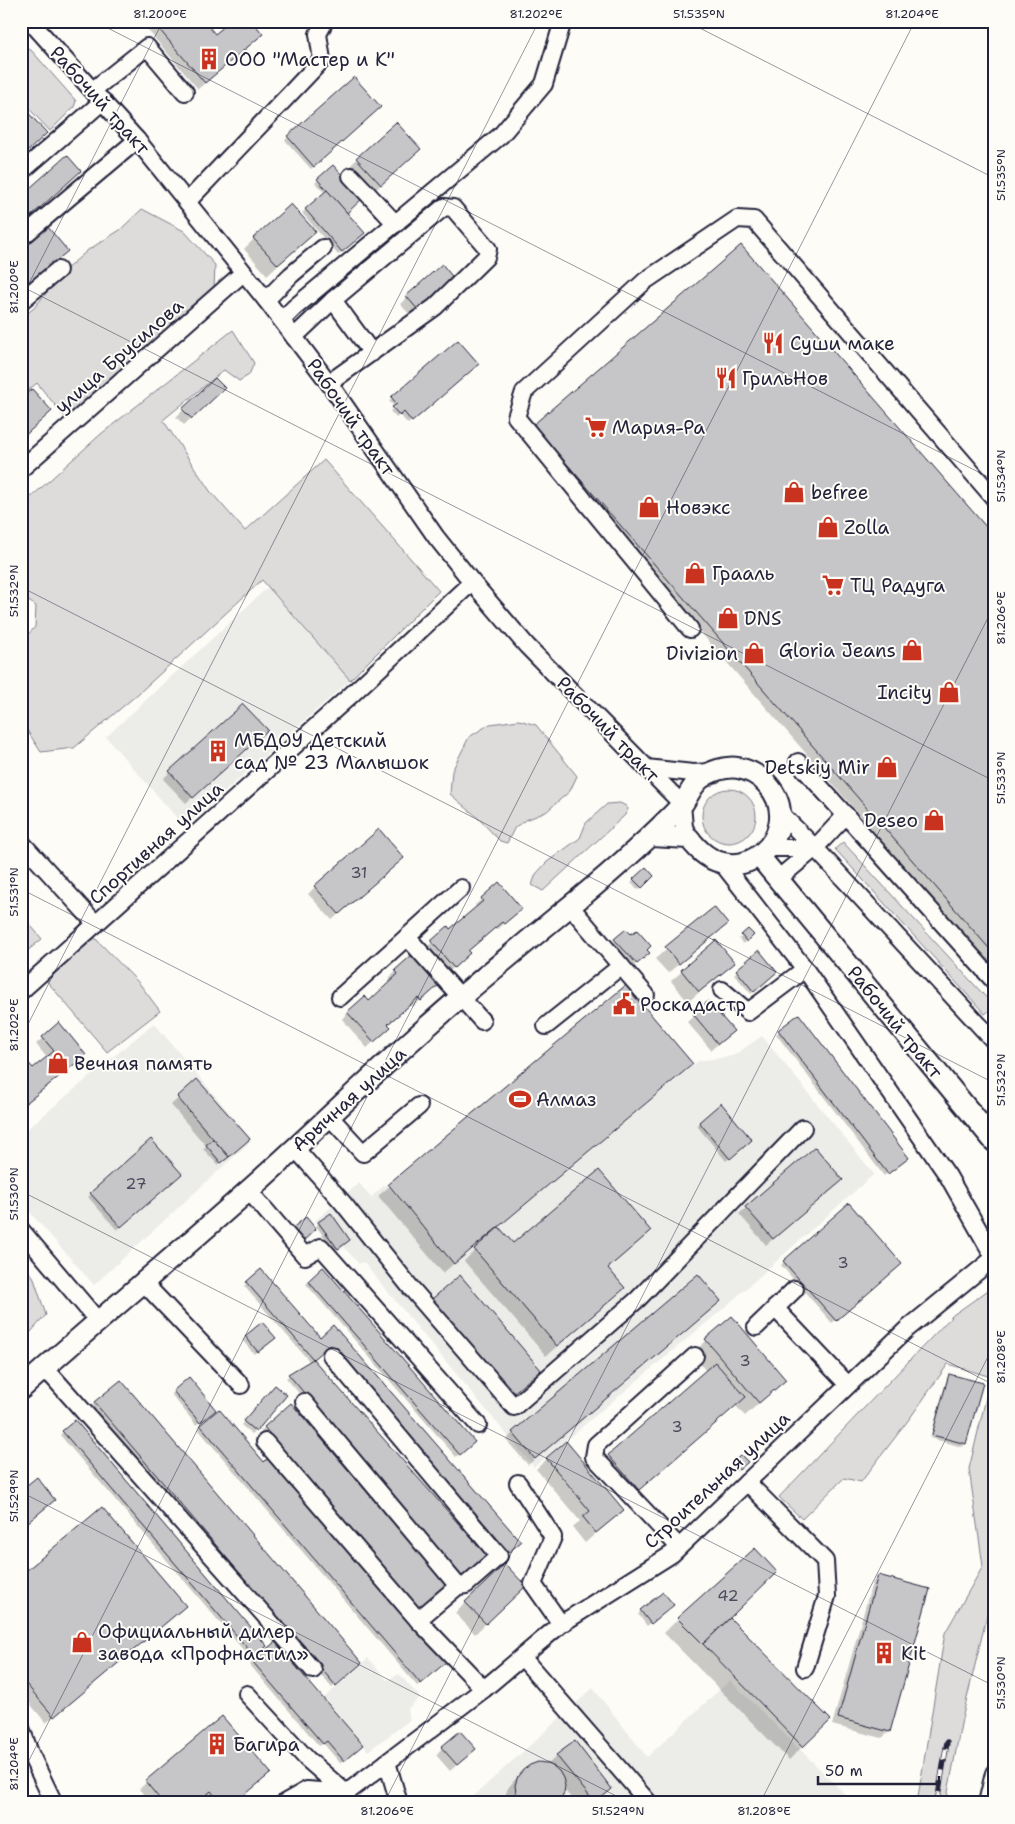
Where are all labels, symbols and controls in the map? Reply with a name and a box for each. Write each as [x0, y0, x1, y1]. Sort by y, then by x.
text: 81.200°E [133, 6, 187, 22]
text: 81.202°E [509, 6, 563, 22]
text: 51.535°N [673, 6, 725, 22]
text: 81.204°E [885, 6, 939, 22]
street label: Рабочий тракт [45, 40, 156, 160]
building icon: ООО "Мастер и К" [196, 46, 222, 72]
place label: ООО "Мастер и К" [225, 47, 395, 72]
text: 51.535°N [993, 149, 1009, 201]
text: 81.200°E [6, 260, 22, 314]
street label: улица Брусилова [49, 293, 189, 419]
restaurant icon: Суши маке [760, 330, 786, 356]
place label: Суши маке [790, 331, 895, 356]
street label: Рабочий тракт [301, 353, 401, 481]
restaurant icon: ГрильНов [713, 365, 739, 391]
place label: ГрильНов [742, 366, 828, 391]
supermarket icon: Мария-Ра [583, 414, 609, 440]
place label: Мария-Ра [612, 415, 705, 440]
text: 51.534°N [993, 450, 1009, 502]
shop icon: befree [781, 479, 807, 505]
place label: befree [811, 480, 869, 505]
shop icon: Новэкс [636, 494, 662, 520]
place label: Новэкс [666, 495, 731, 520]
shop icon: Zolla [815, 514, 841, 540]
place label: Zolla [844, 515, 890, 540]
shop icon: Грааль [682, 560, 708, 586]
place label: Грааль [712, 561, 774, 586]
text: 51.532°N [6, 565, 22, 617]
supermarket icon: ТЦ Радуга [820, 572, 846, 598]
place label: ТЦ Радуга [850, 573, 945, 598]
text: 81.206°E [993, 591, 1009, 645]
shop icon: DNS [715, 605, 741, 631]
place label: DNS [744, 606, 781, 631]
shop icon: Gloria Jeans [899, 637, 925, 663]
place label: Gloria Jeans [779, 638, 896, 663]
shop icon: Divizion [741, 640, 767, 666]
place label: Divizion [666, 641, 738, 666]
street label: Рабочий тракт [551, 671, 665, 787]
shop icon: Incity [936, 679, 962, 705]
place label: Incity [877, 680, 932, 705]
place label: МБДОУ Детский сад № 23 Малышок [234, 728, 429, 775]
building icon: МБДОУ Детский сад № 23 Малышок [205, 738, 231, 764]
text: 51.533°N [993, 752, 1009, 804]
shop icon: Detskiy Mir [874, 754, 900, 780]
place label: Detskiy Mir [764, 755, 870, 780]
street label: Спортивная улица [83, 776, 229, 910]
shop icon: Deseo [921, 807, 947, 833]
place label: Deseo [864, 808, 918, 833]
house number: 31 [350, 862, 368, 883]
text: 51.531°N [6, 867, 22, 917]
street label: Рабочий тракт [842, 961, 948, 1084]
public building icon: Роскадастр [611, 991, 637, 1017]
place label: Роскадастр [640, 992, 746, 1017]
text: 81.202°E [6, 998, 22, 1052]
street label: Арычная улица [287, 1041, 412, 1157]
shop icon: Вечная память [45, 1050, 71, 1076]
place label: Вечная память [74, 1051, 212, 1076]
text: 51.532°N [993, 1054, 1009, 1106]
sports icon: Алмаз [507, 1086, 533, 1112]
place label: Алмаз [536, 1087, 596, 1112]
text: 51.530°N [6, 1167, 22, 1221]
house number: 27 [125, 1173, 147, 1194]
house number: 3 [837, 1252, 849, 1273]
text: 81.208°E [993, 1330, 1009, 1384]
house number: 3 [739, 1350, 751, 1371]
street label: Строительная улица [639, 1406, 795, 1554]
house number: 3 [671, 1416, 683, 1437]
text: 51.529°N [6, 1470, 22, 1522]
house number: 42 [717, 1585, 739, 1606]
place label: Официальный дилер завода «Профнастил» [98, 1619, 308, 1666]
shop icon: Официальный дилер завода «Профнастил» [69, 1629, 95, 1655]
building icon: Kit [871, 1640, 897, 1666]
place label: Kit [901, 1641, 927, 1666]
text: 51.530°N [993, 1656, 1009, 1710]
building icon: Багира [204, 1731, 230, 1757]
place label: Багира [233, 1732, 300, 1757]
text: 81.204°E [6, 1737, 22, 1791]
scale bar [818, 1754, 939, 1786]
text: 50 m [825, 1761, 863, 1781]
text: 81.206°E [360, 1803, 414, 1819]
text: 51.529°N [592, 1803, 644, 1819]
text: 81.208°E [737, 1803, 791, 1819]

